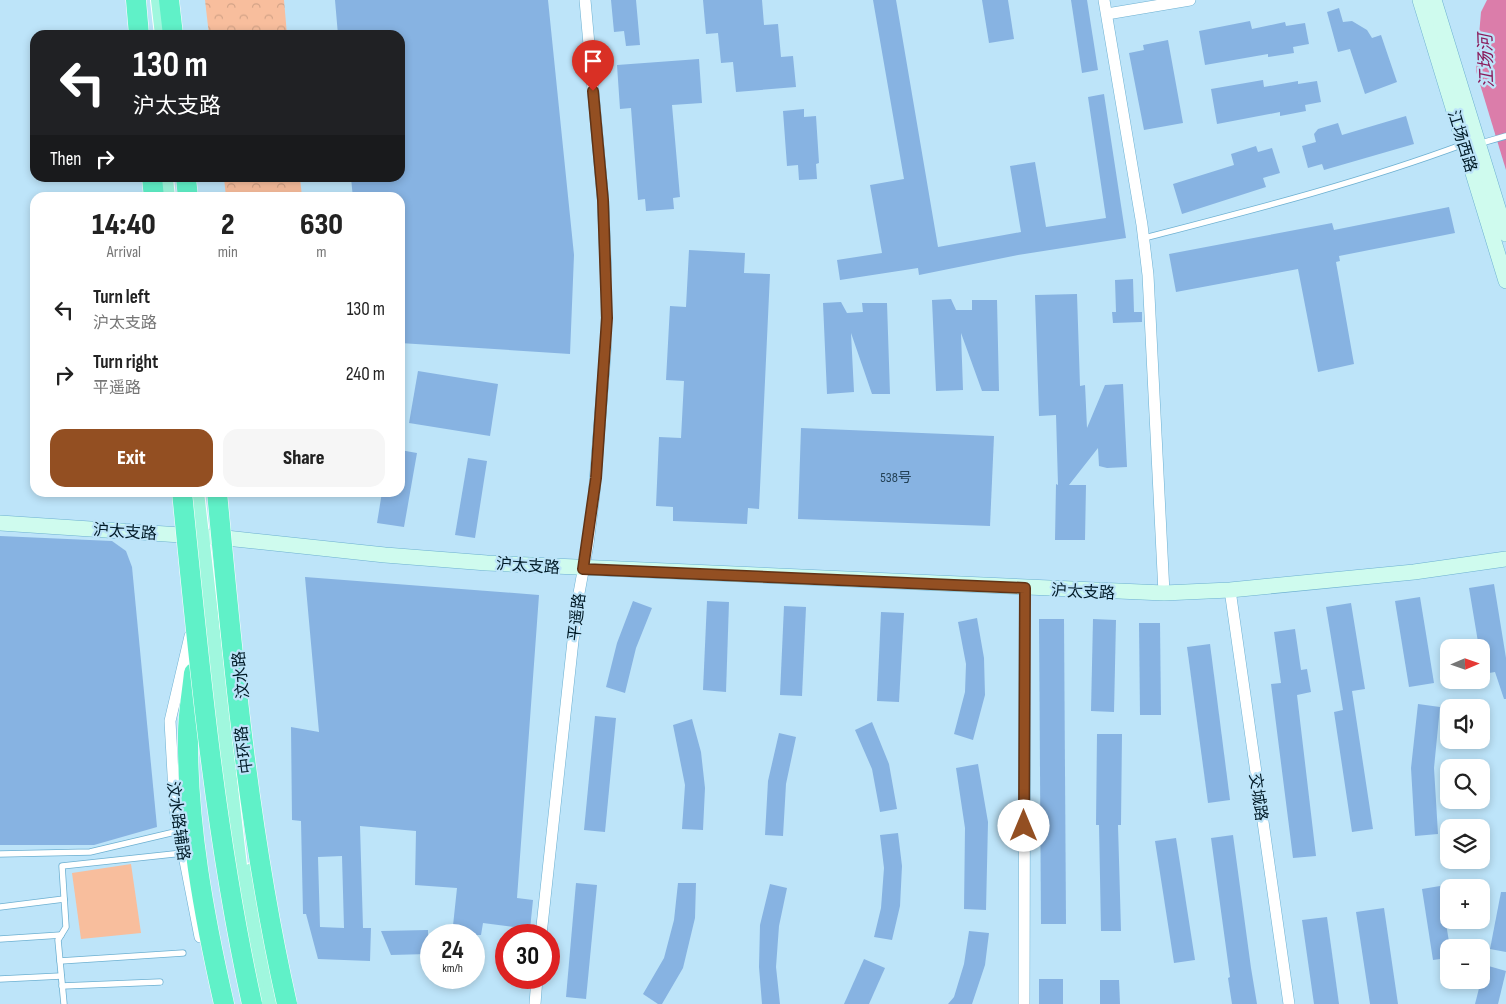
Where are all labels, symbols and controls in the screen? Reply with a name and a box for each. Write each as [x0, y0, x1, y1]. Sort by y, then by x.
water label: 江场河 [1475, 31, 1498, 88]
pin [572, 40, 614, 91]
text: 130 m [133, 44, 208, 87]
icon: arrive [579, 47, 607, 75]
icon: left [50, 50, 115, 115]
text: 沪太支路 [133, 93, 221, 120]
street label: 江场西路 [1443, 108, 1480, 175]
icon: right [91, 145, 119, 173]
text: Then [50, 148, 81, 171]
text: 14:40 [92, 207, 156, 243]
text: 2 [221, 207, 235, 243]
text: 630 [300, 207, 343, 243]
text: Arrival [107, 243, 141, 262]
text: min [218, 243, 238, 262]
text: m [316, 243, 327, 262]
text: Turn left [93, 286, 150, 309]
icon: left [50, 296, 78, 324]
text: 130 m [347, 298, 385, 321]
text: 沪太支路 [93, 314, 157, 333]
text: Turn right [93, 351, 158, 374]
icon: right [50, 361, 78, 389]
text: 240 m [346, 363, 385, 386]
text: 平遥路 [93, 379, 141, 398]
button: Exit [50, 429, 213, 487]
button: Share [223, 429, 385, 487]
house number: 538号 [880, 469, 912, 486]
street label: 沪太支路 [92, 521, 157, 544]
street label: 沪太支路 [495, 555, 560, 578]
street label: 沪太支路 [1050, 581, 1115, 604]
street label: 平遥路 [565, 592, 590, 642]
north arrow [1440, 639, 1490, 689]
map controls [1440, 639, 1490, 989]
street label: 汶水路 [230, 650, 253, 700]
button: sound [1440, 699, 1490, 749]
street label: 中环路 [232, 725, 257, 775]
button: search [1440, 759, 1490, 809]
street label: 交城路 [1245, 772, 1270, 822]
street label: 汶水路辅路 [163, 780, 192, 862]
position arrow [997, 799, 1049, 851]
button: layers [1440, 819, 1490, 869]
button: + [1440, 879, 1490, 929]
speed limit sign: 30 [495, 924, 560, 989]
text: 24 [441, 935, 464, 966]
button: − [1440, 939, 1490, 989]
text: km/h [442, 961, 463, 976]

